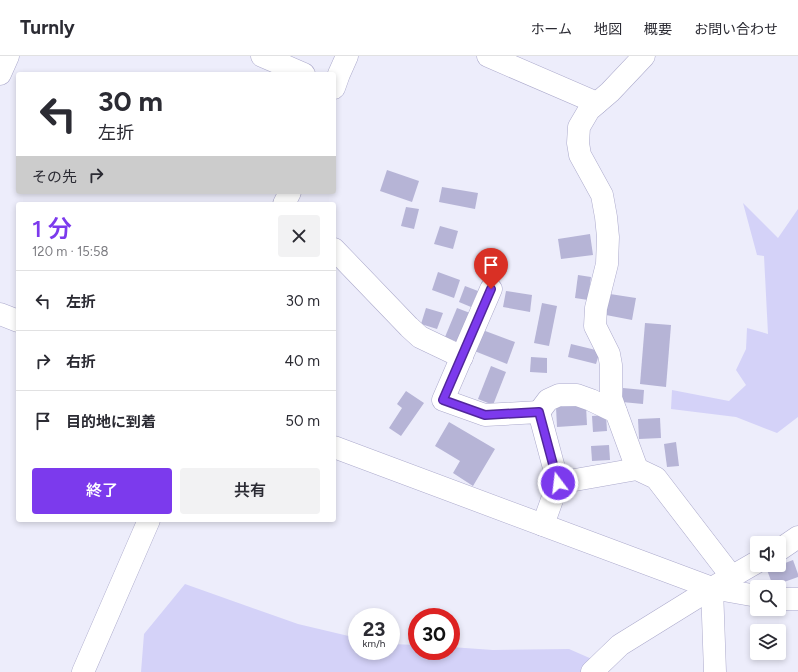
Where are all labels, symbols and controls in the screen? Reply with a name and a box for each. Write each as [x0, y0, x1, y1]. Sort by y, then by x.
text: Turnly [20, 16, 75, 39]
text: ホーム [530, 21, 572, 38]
text: 地図 [594, 21, 622, 38]
text: 概要 [644, 21, 672, 38]
text: お問い合わせ [694, 21, 778, 38]
text: 30 m [98, 84, 163, 118]
icon: left [32, 88, 84, 140]
text: 左折 [98, 122, 134, 144]
icon: right [85, 164, 107, 186]
text: その先 [32, 168, 77, 186]
text: 1 分 [32, 214, 72, 243]
button: close [278, 215, 320, 257]
text: 120 m · 15:58 [32, 244, 109, 259]
pin [474, 248, 508, 289]
icon: arrive [480, 254, 502, 276]
icon: left [32, 290, 54, 312]
text: 30 m [286, 292, 320, 310]
text: 左折 [66, 293, 96, 311]
icon: right [32, 350, 54, 372]
text: 40 m [285, 352, 320, 370]
text: 右折 [66, 353, 96, 371]
icon: arrive [32, 410, 54, 432]
text: 50 m [285, 412, 320, 430]
text: 目的地に到着 [66, 413, 156, 431]
position arrow [537, 462, 579, 504]
button: 終了 [32, 468, 172, 514]
button: 共有 [180, 468, 320, 514]
map controls [750, 536, 786, 660]
button: sound [750, 536, 786, 572]
button: search [750, 580, 786, 616]
speed limit sign: 30 [408, 608, 460, 660]
text: 23 [363, 617, 385, 641]
button: layers [750, 624, 786, 660]
text: km/h [363, 637, 385, 650]

